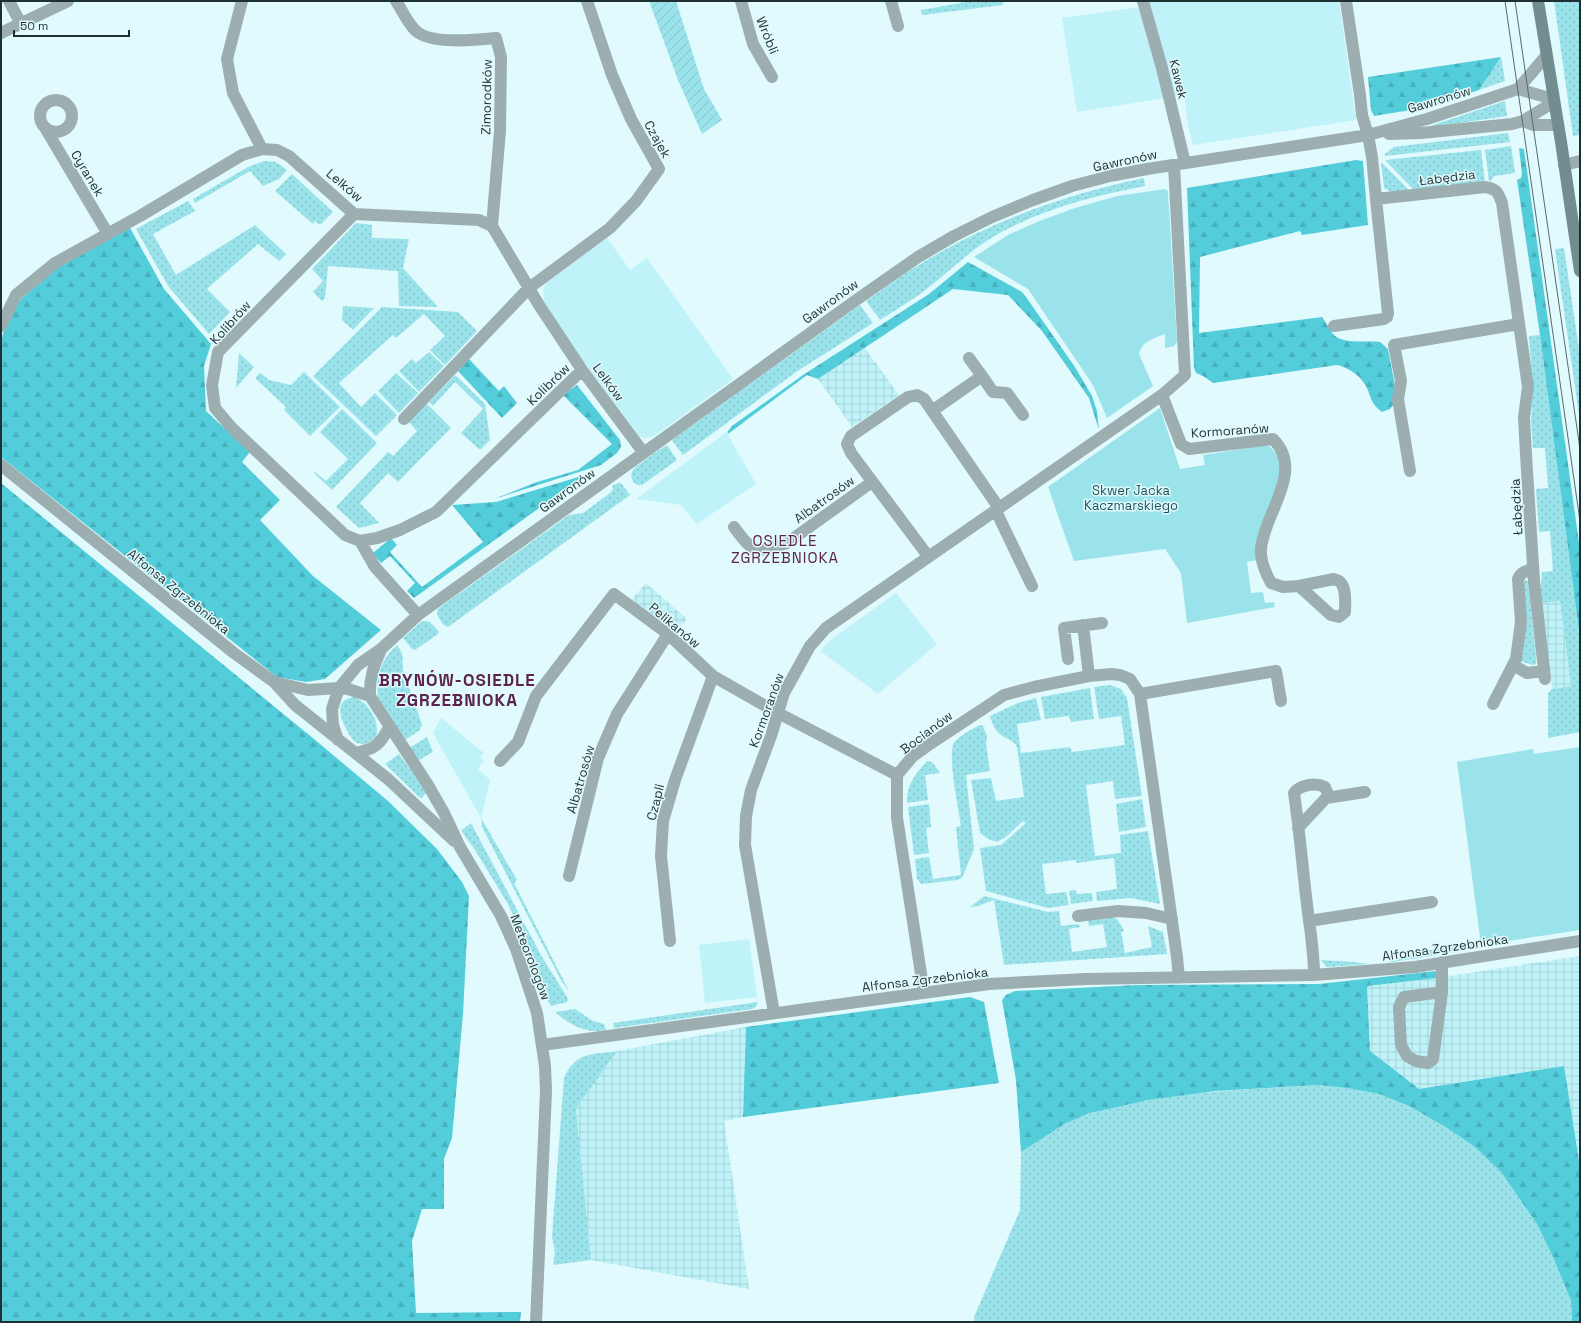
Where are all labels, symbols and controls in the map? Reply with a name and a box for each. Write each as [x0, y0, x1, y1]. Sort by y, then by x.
scale bar [14, 12, 129, 38]
street label: Wróbli [752, 14, 783, 56]
text: 50 m [20, 18, 48, 34]
street label: Kawek [1165, 58, 1192, 101]
street label: Zimorodków [477, 59, 496, 135]
street label: Gawronów [1405, 82, 1473, 117]
street label: Czajek [640, 117, 675, 161]
street label: Gawronów [1091, 145, 1159, 176]
street label: Cyranek [67, 147, 108, 200]
street label: Lelków [323, 165, 367, 206]
street label: Łabędzia [1418, 166, 1477, 189]
street label: Gawronów [799, 275, 862, 327]
street label: Kolibrów [206, 297, 255, 348]
street label: Kolibrów [523, 360, 573, 409]
street label: Lelków [589, 360, 628, 405]
street label: Kormoranów [1190, 419, 1270, 442]
street label: Gawronów [536, 464, 599, 516]
street label: Albatrosów [791, 472, 858, 527]
street label: Łabędzia [1506, 477, 1526, 536]
park label: Skwer Jacka Kaczmarskiego [1084, 482, 1178, 514]
district label: OSIEDLE ZGRZEBNIOKA [731, 531, 839, 567]
street label: Alfonsa Zgrzebnioka [124, 545, 234, 638]
street label: Pelikanów [645, 599, 704, 652]
district label: BRYNÓW-OSIEDLE ZGRZEBNIOKA [378, 669, 536, 711]
street label: Kormoranów [745, 670, 788, 750]
street label: Bocianów [897, 707, 956, 758]
street label: Albatrosów [563, 743, 598, 815]
street label: Czapli [643, 782, 668, 822]
street label: Meteorologów [506, 912, 555, 1003]
street label: Alfonsa Zgrzebnioka [1381, 930, 1510, 965]
street label: Alfonsa Zgrzebnioka [861, 963, 990, 996]

